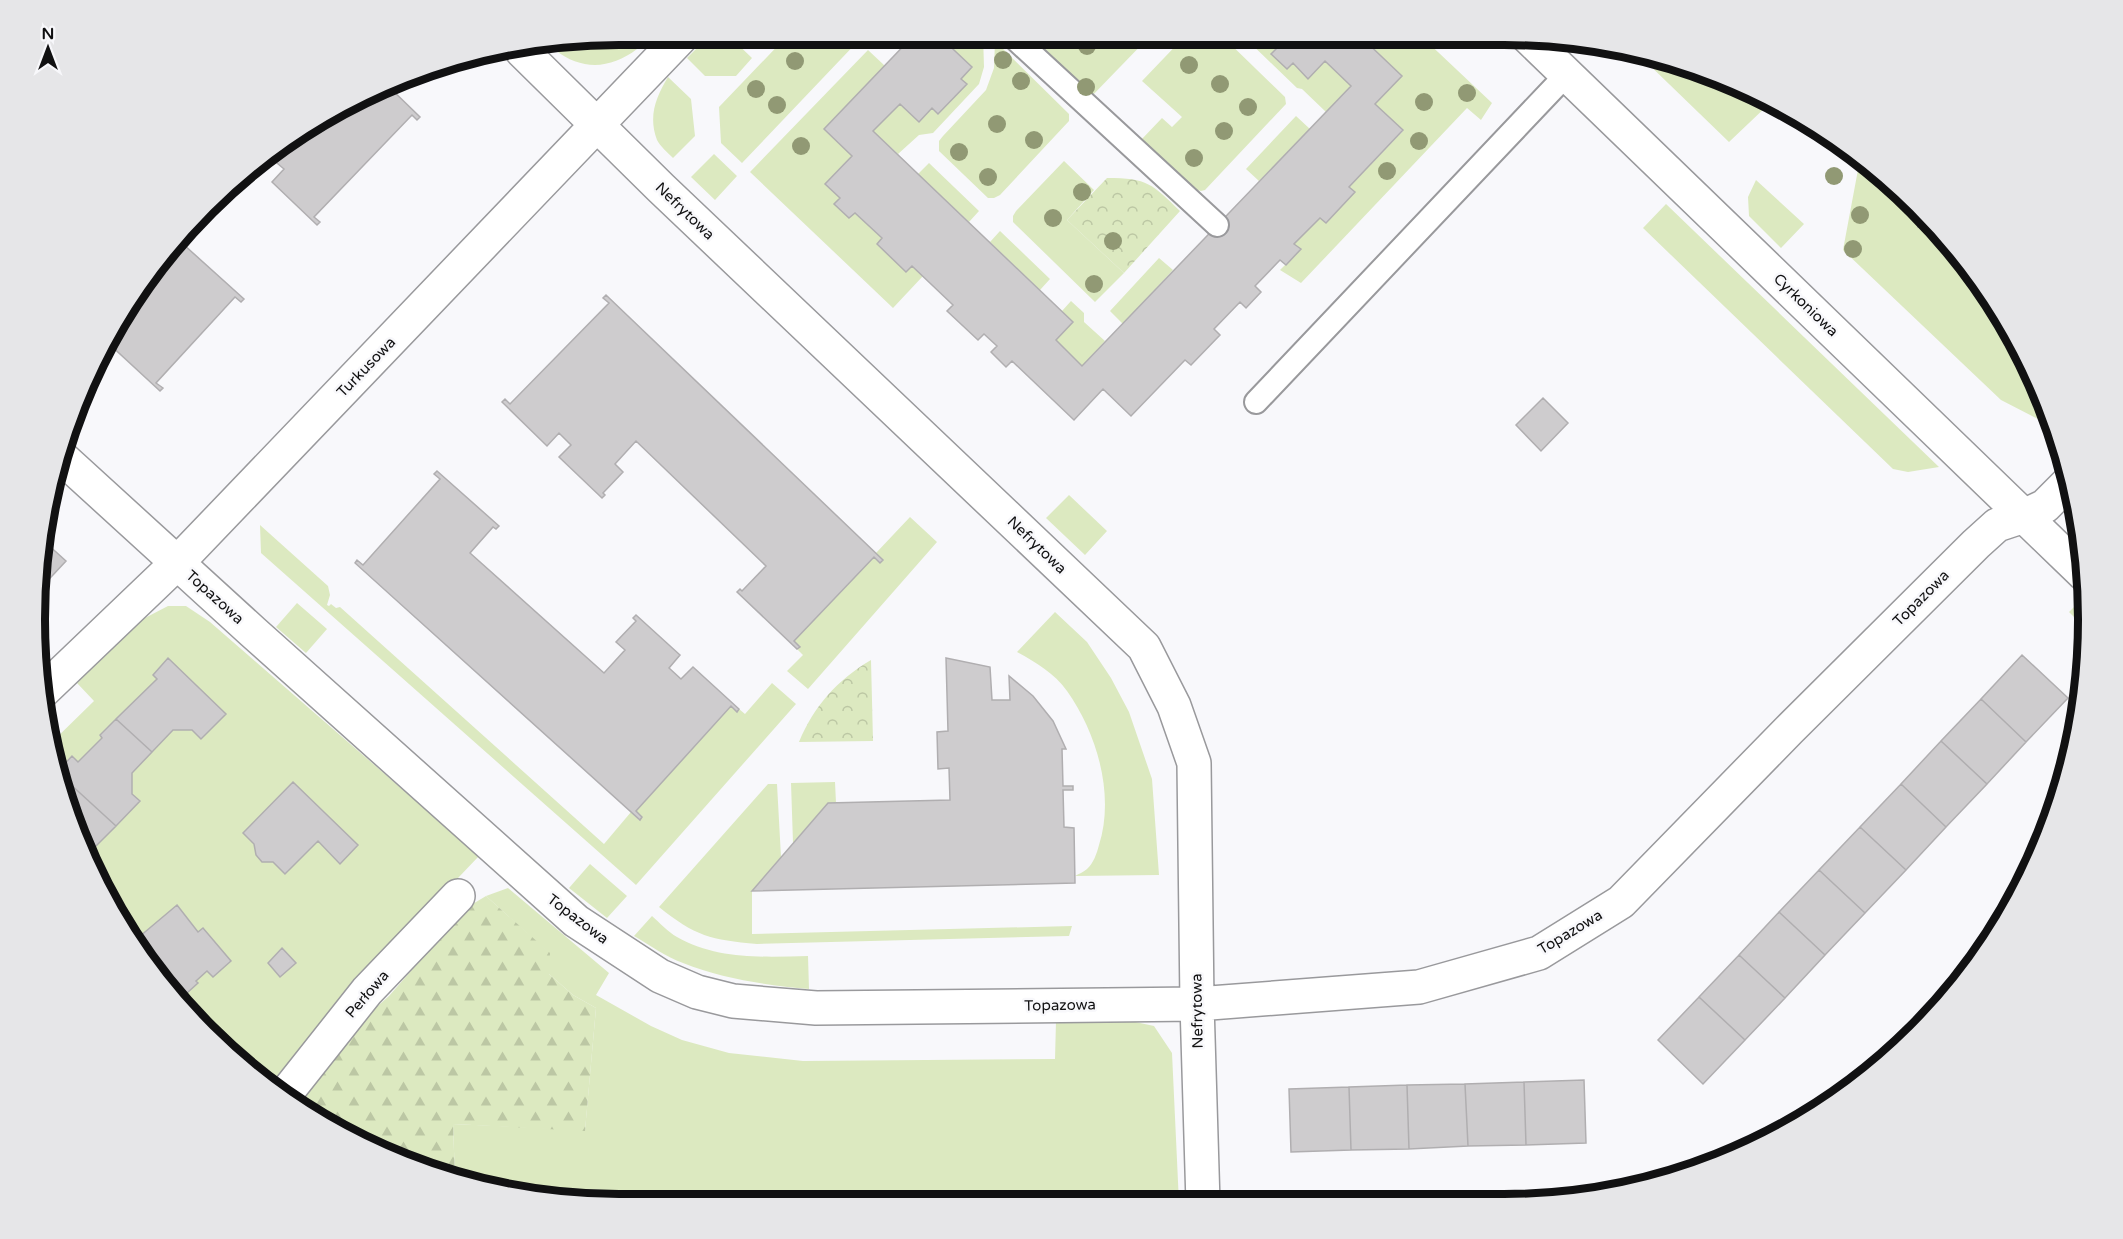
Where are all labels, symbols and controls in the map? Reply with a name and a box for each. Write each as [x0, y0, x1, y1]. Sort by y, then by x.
north arrow [18, 18, 78, 78]
text: N [42, 24, 54, 44]
street label: Nefrytowa [652, 178, 718, 244]
street label: Cyrkoniowa [1770, 270, 1842, 340]
street label: Turkusowa [333, 333, 399, 401]
street label: Nefrytowa [1004, 512, 1070, 578]
street label: Topazowa [182, 566, 248, 628]
street label: Topazowa [1889, 566, 1953, 630]
street label: Topazowa [544, 890, 612, 948]
street label: Topazowa [1535, 906, 1605, 958]
street label: Perłowa [341, 966, 393, 1022]
street label: Nefrytowa [1187, 973, 1207, 1049]
street label: Topazowa [1024, 995, 1096, 1015]

